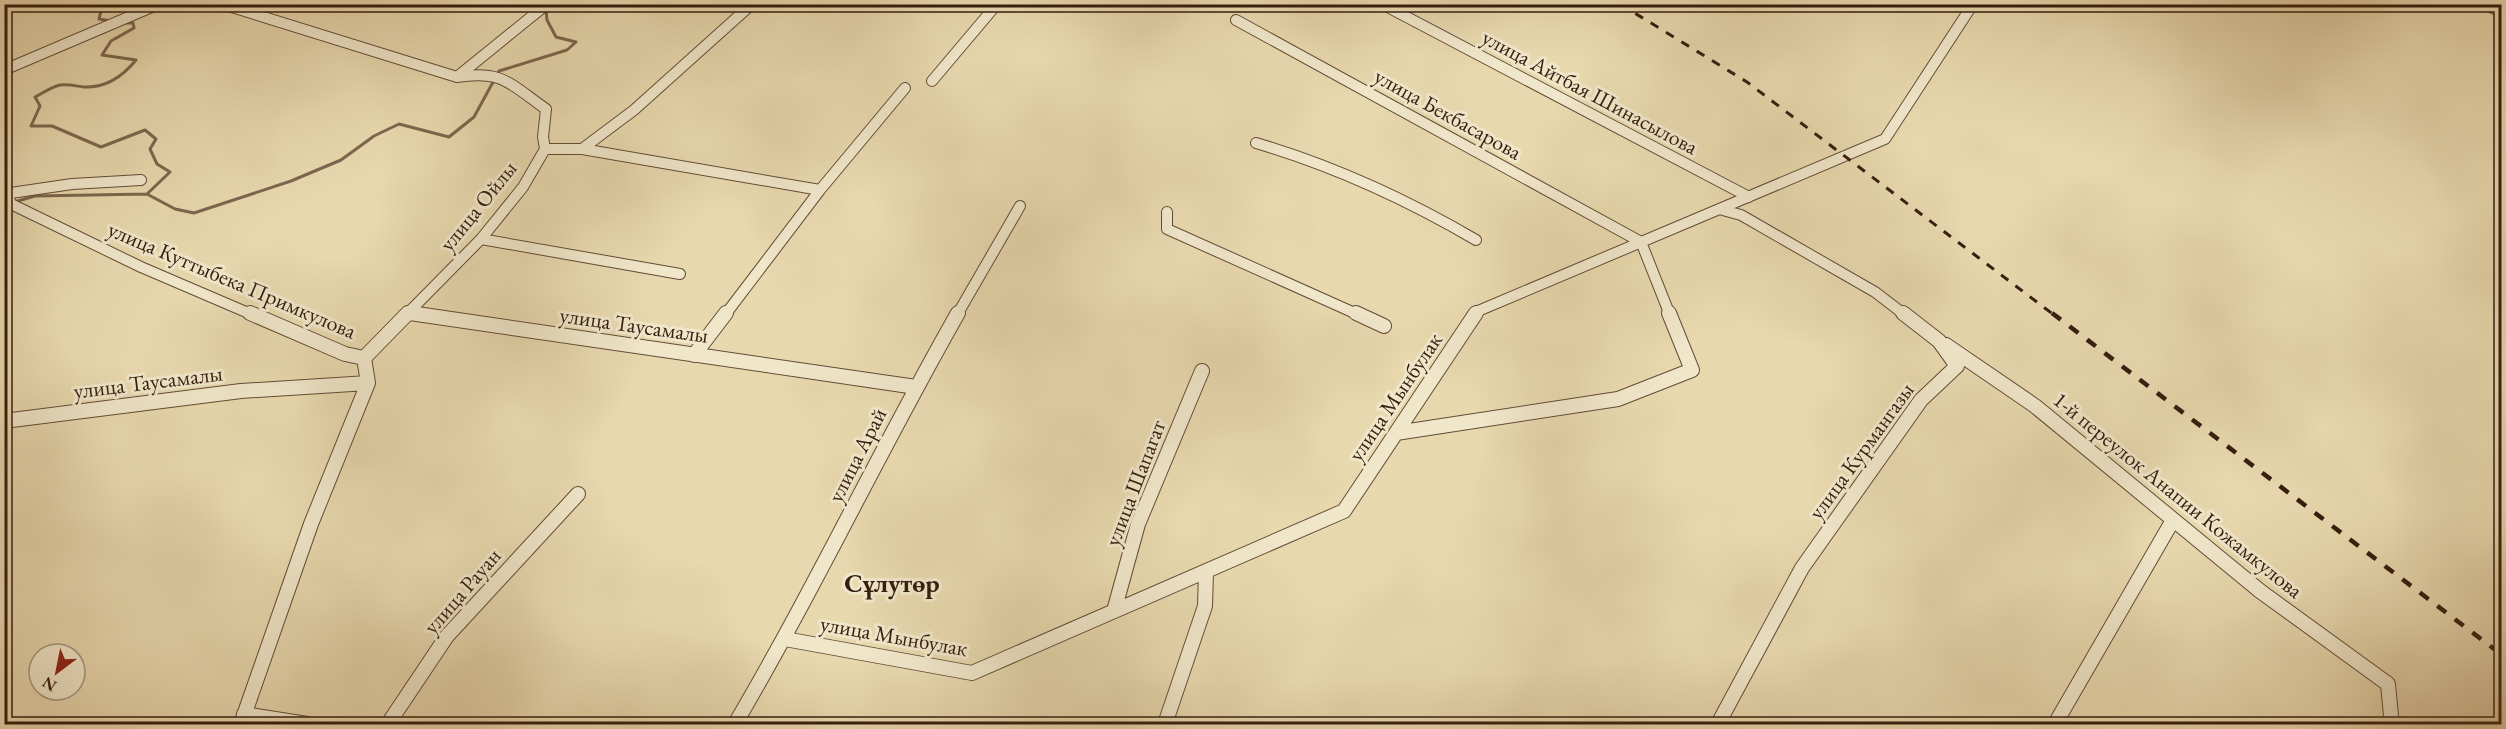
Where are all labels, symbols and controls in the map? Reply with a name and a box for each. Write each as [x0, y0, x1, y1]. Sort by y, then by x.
street label: улица Айтбая Шинасылова [1477, 23, 1703, 161]
street label: улица Бекбасарова [1369, 61, 1527, 167]
street label: улица Ойлы [433, 155, 523, 257]
street label: улица Куттыбека Примкулова [103, 214, 361, 346]
street label: улица Таусамалы [558, 300, 710, 350]
street label: улица Мынбулак [1341, 327, 1449, 467]
street label: улица Таусамалы [72, 358, 224, 406]
street label: улица Курмангазы [1802, 377, 1920, 525]
street label: 1-й переулок Анапии Кожамкулова [2047, 385, 2309, 605]
street label: улица Арай [821, 402, 893, 507]
street label: улица Шапагат [1098, 416, 1172, 550]
street label: улица Рауан [417, 542, 507, 640]
district label: Сұлутөр [844, 566, 940, 600]
street label: улица Мынбулак [818, 609, 971, 663]
north arrow [27, 642, 87, 702]
text: N [38, 672, 60, 697]

